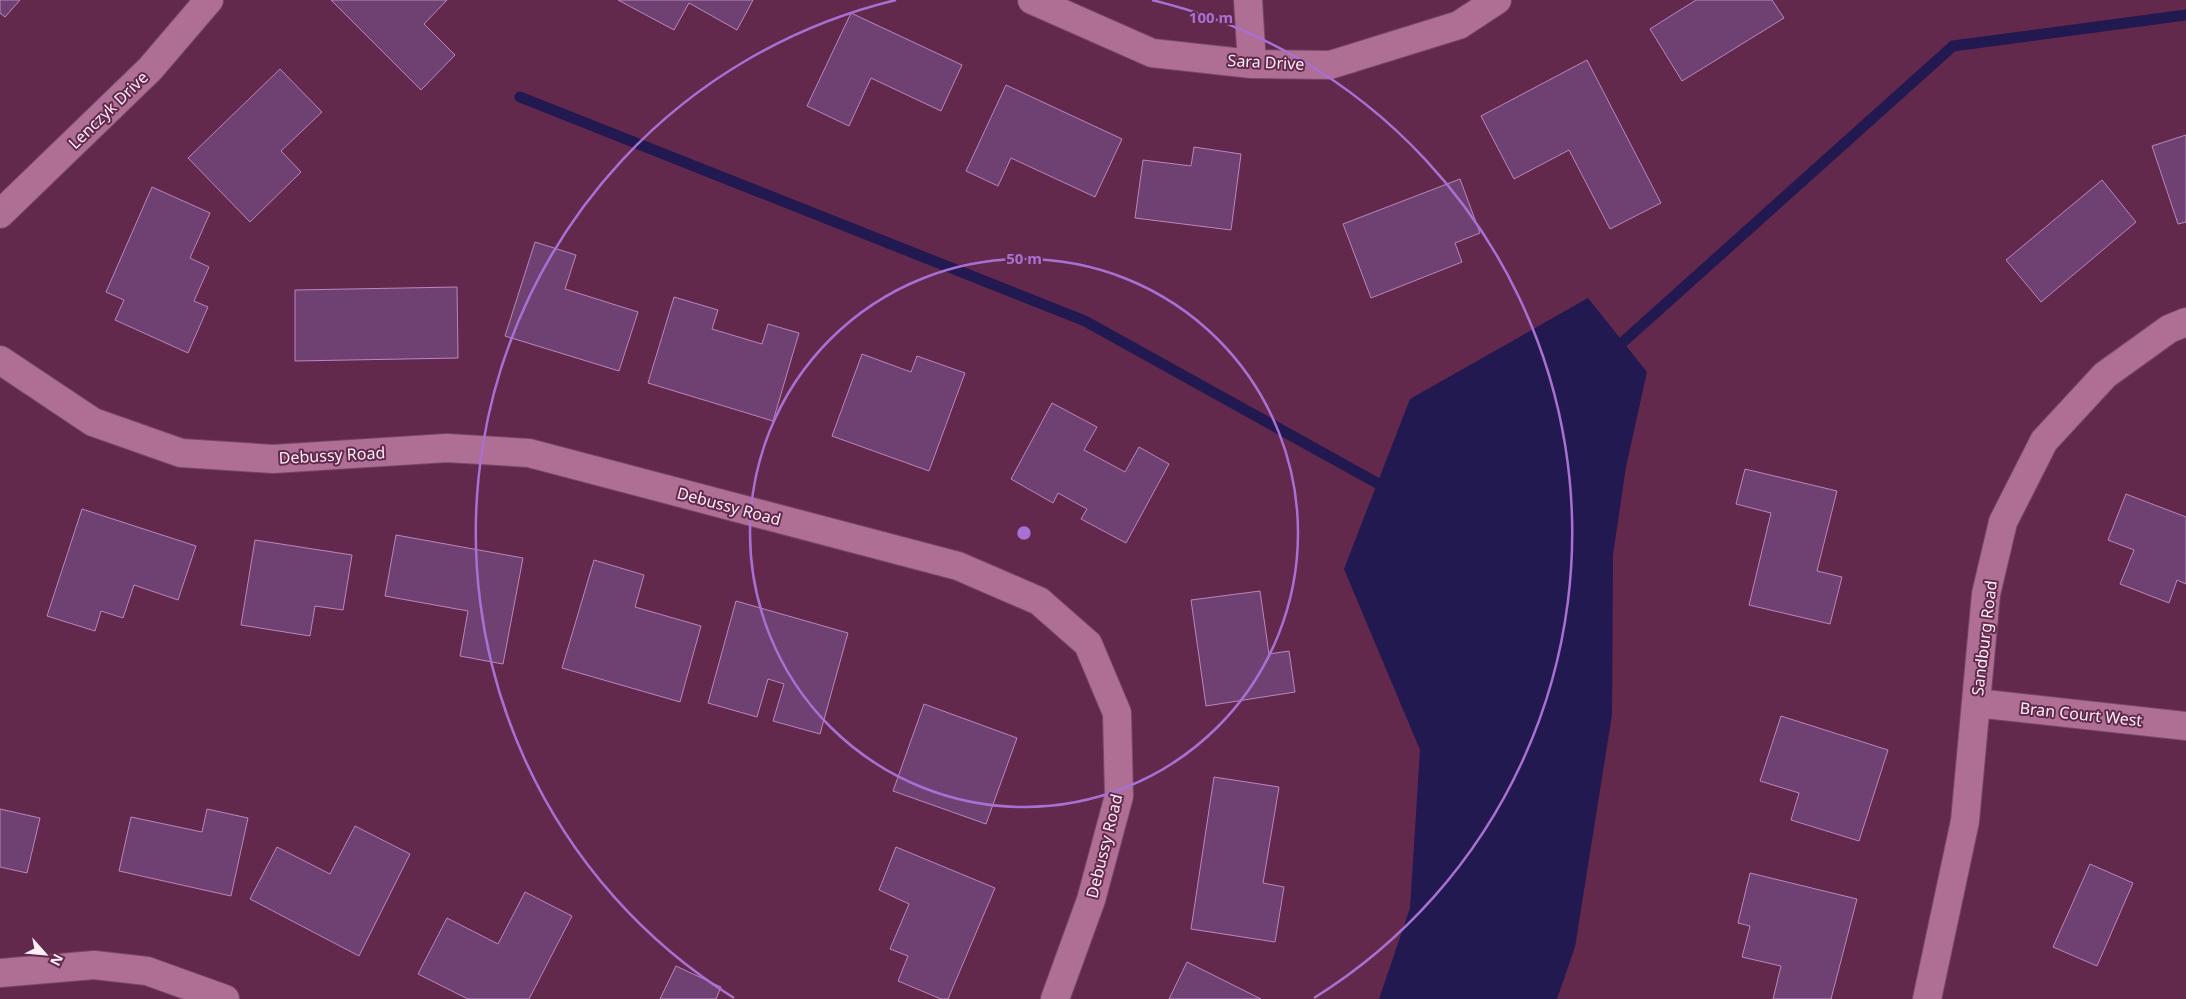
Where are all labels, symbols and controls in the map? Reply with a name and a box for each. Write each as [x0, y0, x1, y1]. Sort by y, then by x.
text: 100 m [1189, 7, 1233, 27]
street label: Sara Drive [1227, 49, 1305, 75]
street label: Lenczyk Drive [63, 66, 153, 154]
text: 50 m [1006, 248, 1042, 268]
street label: Debussy Road [278, 441, 386, 469]
street label: Debussy Road [675, 482, 783, 530]
centre of rings [1015, 524, 1033, 542]
street label: Sandburg Road [1966, 579, 2002, 697]
street label: Bran Court West [2019, 697, 2144, 731]
street label: Debussy Road [1080, 792, 1128, 900]
north arrow [20, 929, 70, 979]
text: N [46, 951, 68, 970]

